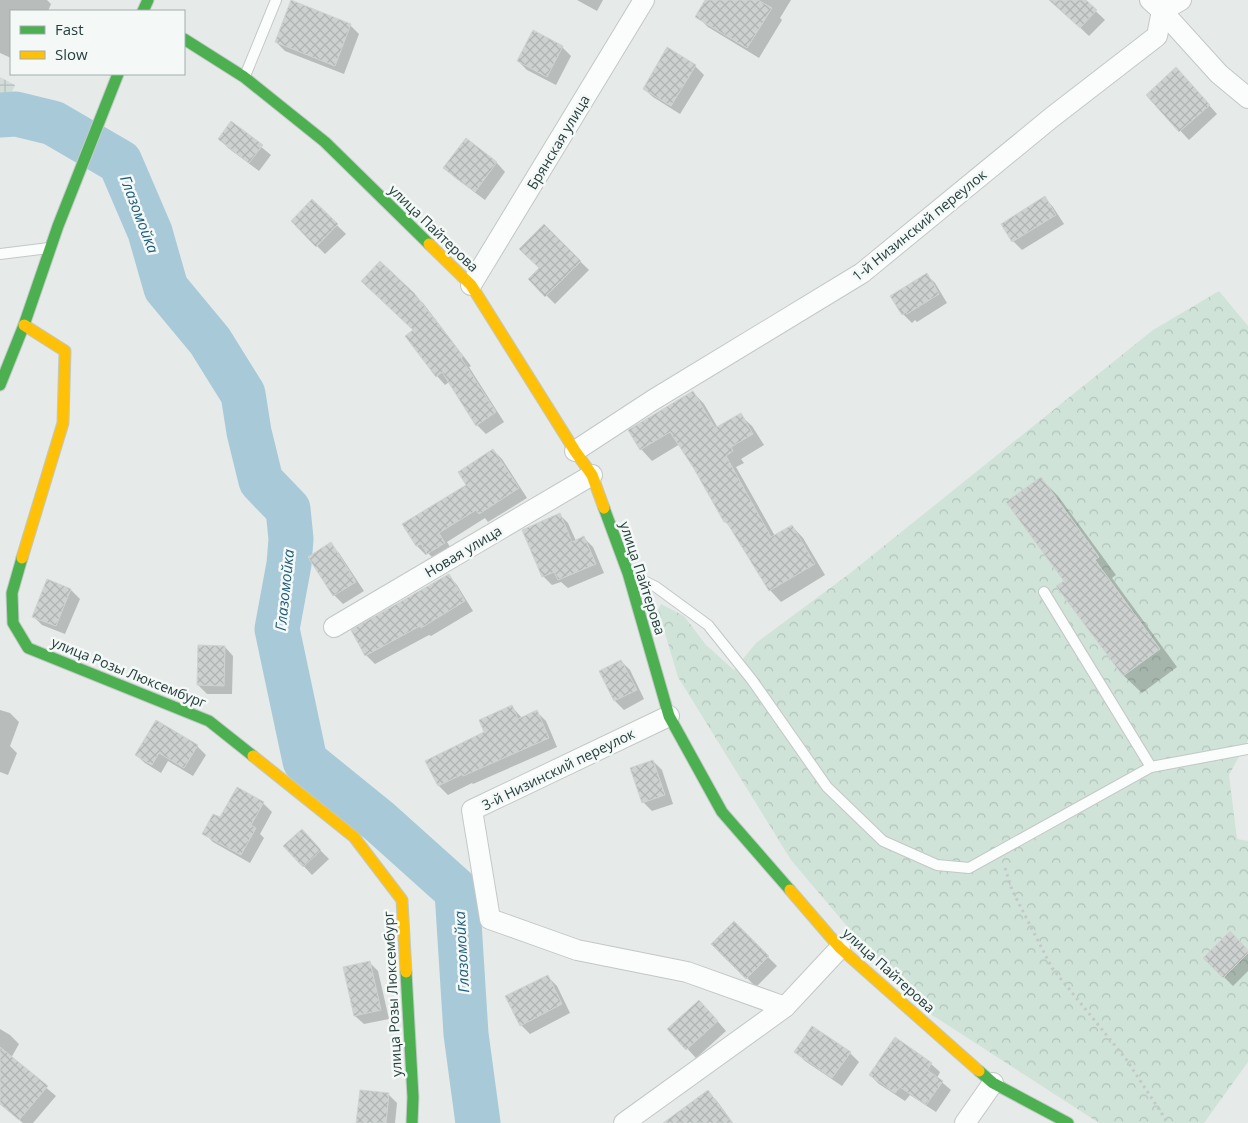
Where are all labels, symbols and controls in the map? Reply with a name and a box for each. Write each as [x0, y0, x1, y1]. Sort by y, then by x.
legend [10, 10, 185, 75]
text: Fast [55, 19, 84, 39]
text: Slow [55, 44, 88, 64]
street label: Брянская улица [522, 91, 594, 193]
street label: 1-й Низинский переулок [848, 164, 991, 285]
water label: Глазомойка [116, 172, 164, 256]
street label: улица Пайтерова [385, 180, 483, 276]
street label: улица Пайтерова [616, 519, 670, 637]
street label: Новая улица [421, 521, 505, 581]
water label: Глазомойка [270, 548, 298, 632]
street label: улица Розы Люксембург [49, 632, 209, 712]
street label: 3-й Низинский переулок [478, 723, 638, 814]
water label: Глазомойка [449, 910, 473, 993]
street label: улица Розы Люксембург [378, 911, 406, 1077]
street label: улица Пайтерова [839, 923, 939, 1017]

